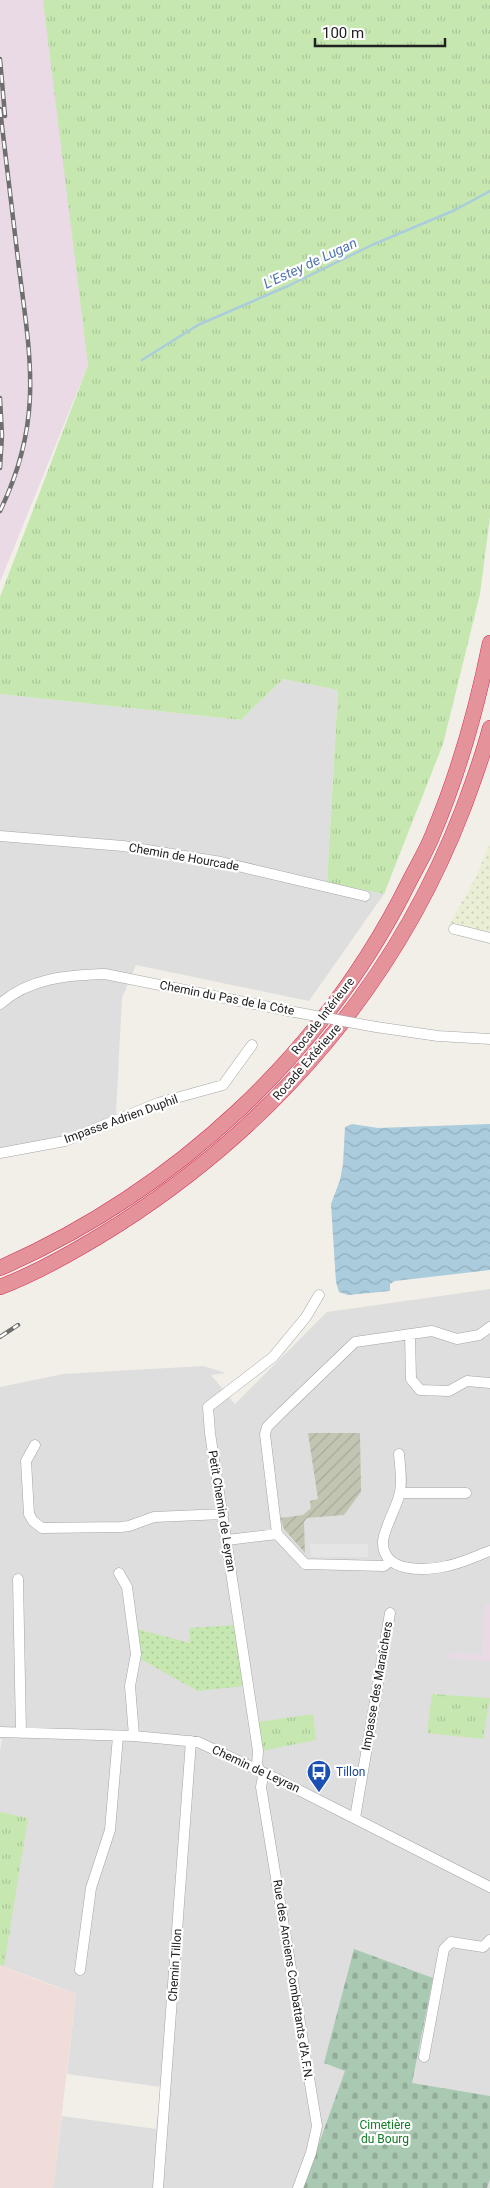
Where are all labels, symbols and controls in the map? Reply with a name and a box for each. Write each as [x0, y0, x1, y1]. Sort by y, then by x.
scale bar [315, 15, 445, 47]
text: 100 m [322, 24, 364, 42]
water label: L'Estey de Lugan [261, 234, 359, 292]
street label: Chemin de Hourcade [128, 840, 240, 874]
street label: Rocade Intérieure [289, 975, 357, 1057]
street label: Chemin du Pas de la Côte [158, 978, 296, 1018]
street label: Rocade Extérieure [270, 1021, 344, 1103]
street label: Impasse Adrien Duphil [62, 1092, 180, 1146]
street label: Petit Chemin de Leyran [205, 1449, 239, 1573]
street label: Impasse des Maraîchers [359, 1620, 395, 1752]
street label: Chemin de Leyran [210, 1743, 302, 1795]
bus stop icon: Tillon [306, 1759, 332, 1793]
place label: Tillon [336, 1765, 365, 1779]
street label: Rue des Anciens Combattants d'A.F.N. [270, 1878, 316, 2082]
street label: Chemin Tillon [165, 1928, 185, 2002]
park label: Cimetière du Bourg [359, 2118, 411, 2146]

